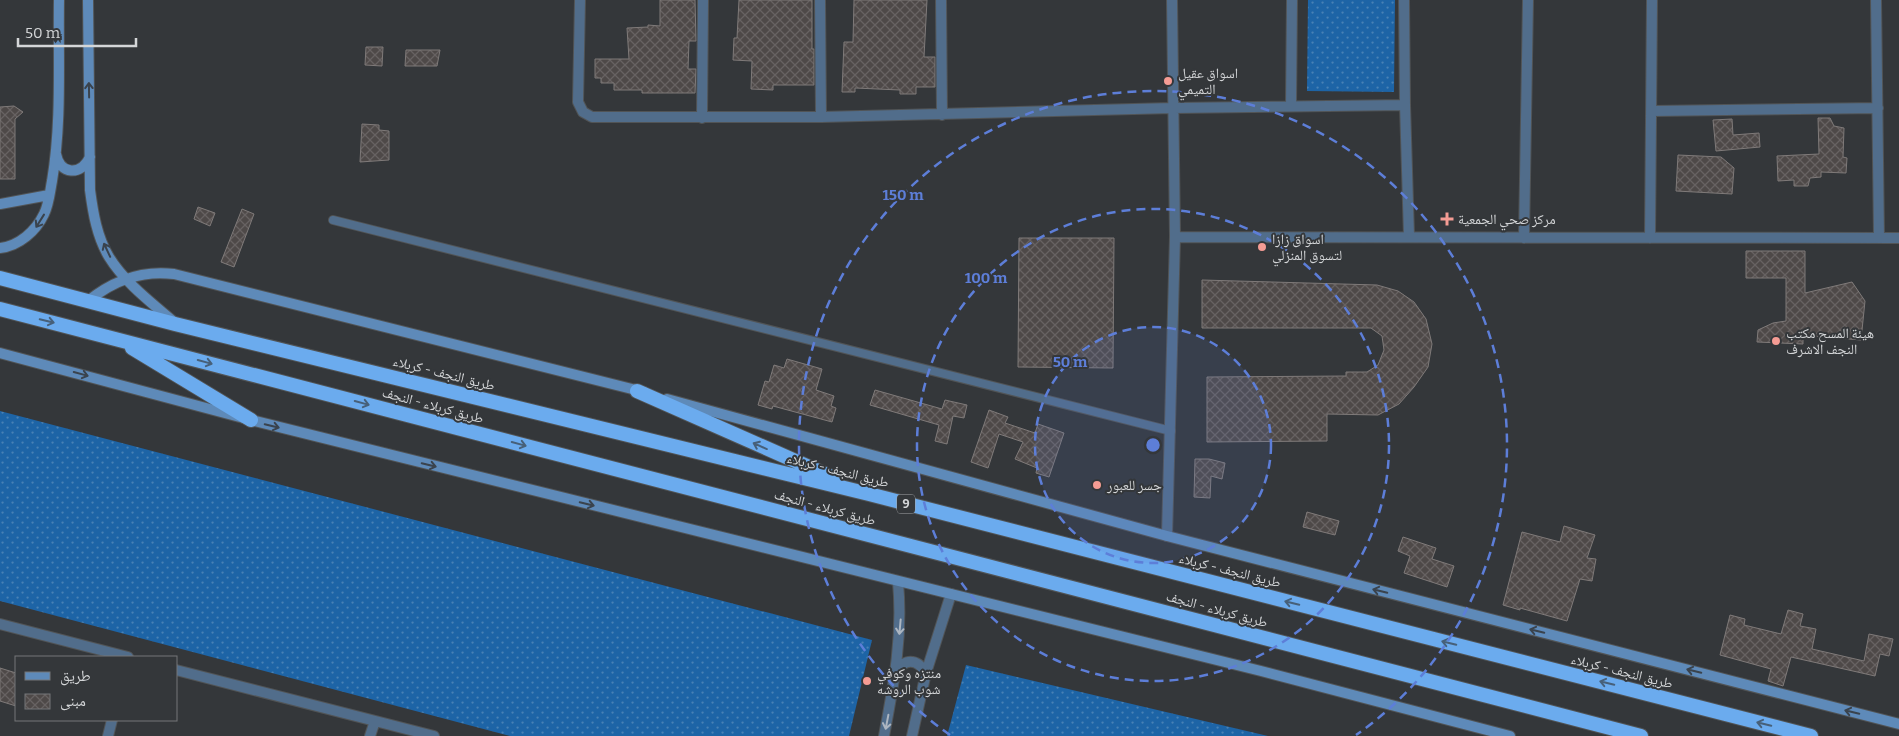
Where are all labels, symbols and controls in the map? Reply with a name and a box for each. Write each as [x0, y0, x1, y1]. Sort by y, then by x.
scale bar [18, 15, 135, 47]
text: 50 m [25, 24, 61, 42]
place label: اسواق عقيل التميمي [1178, 65, 1238, 101]
marker: اسواق عقيل التميمي [1162, 75, 1174, 87]
one-way arrow [84, 83, 94, 99]
text: 150 m [882, 186, 924, 204]
place label: مركز صحي الجمعية [1458, 211, 1556, 231]
marker: مركز صحي الجمعية [1440, 212, 1454, 226]
one-way arrow [34, 214, 45, 228]
place label: اسواق زازا لتسوق المنزلي [1272, 231, 1342, 267]
marker: اسواق زازا لتسوق المنزلي [1256, 241, 1268, 253]
one-way arrow [101, 243, 111, 258]
text: 100 m [965, 269, 1008, 287]
one-way arrow [39, 317, 55, 327]
place label: هيئة المسح مكتب النجف الاشرف [1786, 325, 1874, 358]
marker: هيئة المسح مكتب النجف الاشرف [1770, 335, 1782, 347]
street label: طريق النجف - کربلاء [391, 353, 497, 395]
text: 50 m [1053, 353, 1088, 371]
one-way arrow [196, 358, 212, 367]
one-way arrow [72, 370, 88, 380]
street label: طريق کربلاء - النجف [380, 384, 486, 428]
one-way arrow [353, 399, 369, 408]
one-way arrow [263, 421, 279, 431]
centre of rings [1144, 436, 1162, 454]
one-way arrow [511, 440, 527, 449]
one-way arrow [753, 440, 768, 450]
street label: طريق النجف - کربلاء [785, 450, 891, 492]
one-way arrow [421, 461, 437, 470]
place label: جسر للعبور [1106, 477, 1162, 494]
marker: جسر للعبور [1091, 479, 1103, 491]
street label: طريق کربلاء - النجف [772, 486, 878, 530]
road number: 9 [897, 494, 915, 514]
one-way arrow [578, 500, 594, 509]
street label: طريق النجف - کربلاء [1177, 550, 1283, 592]
one-way arrow [1372, 585, 1388, 595]
street label: طريق کربلاء - النجف [1164, 588, 1270, 632]
one-way arrow [1284, 597, 1300, 607]
one-way arrow [895, 619, 905, 635]
one-way arrow [1529, 626, 1545, 635]
one-way arrow [1442, 638, 1458, 647]
street label: طريق النجف - کربلاء [1569, 651, 1675, 693]
legend [15, 656, 178, 721]
place label: منتزه وكوفي شوب الروشه [877, 665, 941, 698]
one-way arrow [1687, 666, 1703, 675]
text: طريق [60, 667, 91, 686]
marker: منتزه وكوفي شوب الروشه [861, 675, 873, 687]
one-way arrow [1599, 678, 1615, 688]
text: مبنى [60, 692, 86, 711]
one-way arrow [1844, 706, 1860, 716]
one-way arrow [881, 713, 891, 729]
one-way arrow [1756, 719, 1772, 728]

